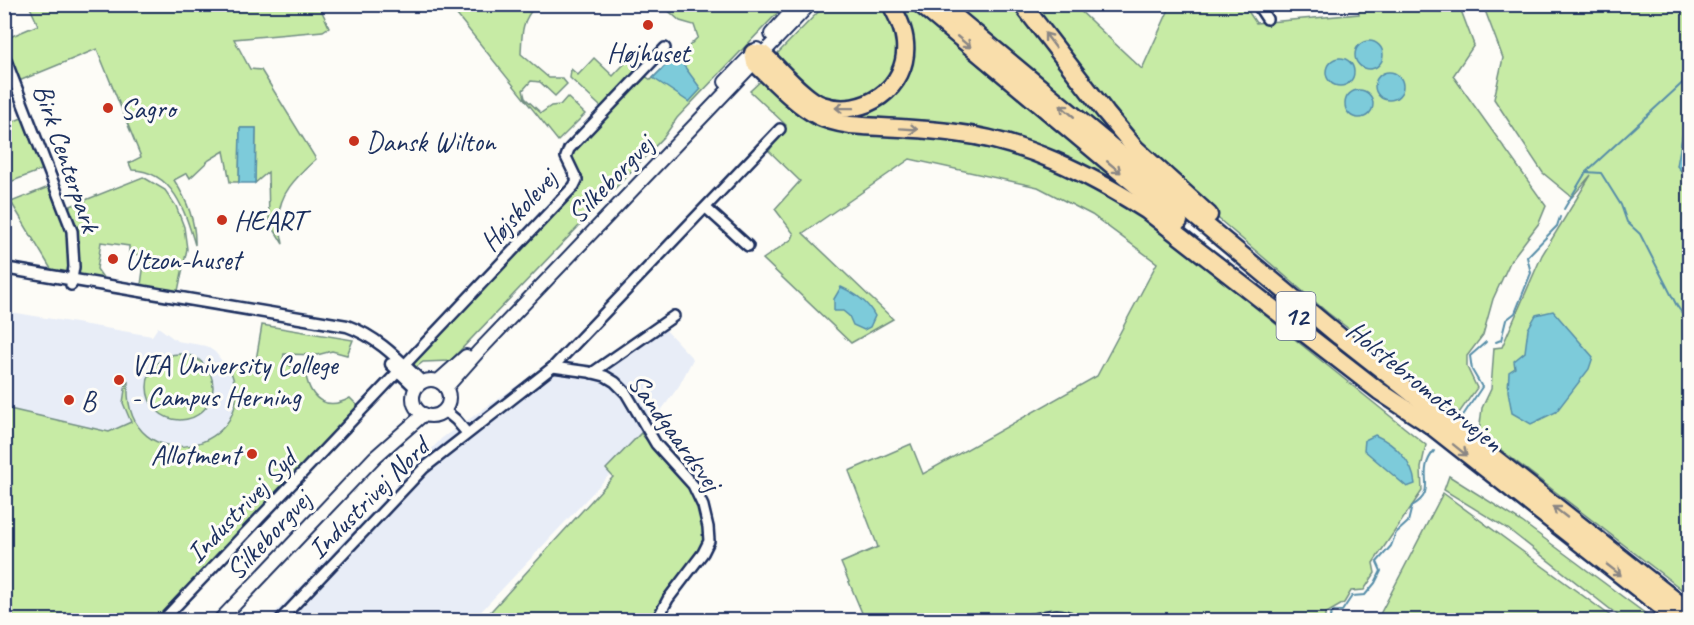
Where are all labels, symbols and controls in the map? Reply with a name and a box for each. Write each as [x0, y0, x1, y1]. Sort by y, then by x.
marker: Højhuset [641, 18, 655, 32]
one-way arrow [1043, 32, 1056, 48]
place label: Højhuset [607, 35, 692, 70]
one-way arrow [956, 35, 971, 49]
street label: Birk Centerpark [25, 80, 109, 238]
place label: Sagro [120, 91, 179, 126]
marker: Sagro [101, 101, 115, 115]
one-way arrow [835, 102, 855, 114]
one-way arrow [1059, 104, 1075, 117]
place label: Dansk Wilton [366, 124, 497, 159]
one-way arrow [898, 124, 918, 135]
street label: Silkeborgvej [559, 125, 663, 231]
marker: Dansk Wilton [347, 134, 361, 148]
street label: Højskolevej [472, 159, 566, 258]
one-way arrow [1106, 161, 1122, 174]
place label: HEART [234, 203, 312, 238]
marker: HEART [215, 213, 229, 227]
place label: Utzon-huset [125, 242, 245, 277]
marker: Utzon-huset [106, 252, 120, 266]
road number: 12 [1276, 292, 1316, 340]
street label: Holstebromotorvejen [1340, 312, 1511, 460]
place label: VIA University College - Campus Herning [131, 347, 340, 414]
street label: Sandgaardsvej [621, 366, 732, 501]
marker: VIA University College - Campus Herning [112, 373, 126, 387]
place label: B [81, 383, 98, 418]
marker: B [62, 393, 76, 407]
street label: Industrivej Nord [300, 427, 439, 566]
place label: Allotment [151, 437, 244, 472]
street label: Industrivej Syd [178, 439, 306, 570]
one-way arrow [1452, 443, 1468, 456]
marker: Allotment [245, 447, 259, 461]
street label: Silkeborgvej [218, 481, 320, 587]
one-way arrow [1553, 505, 1569, 518]
one-way arrow [1605, 564, 1621, 577]

